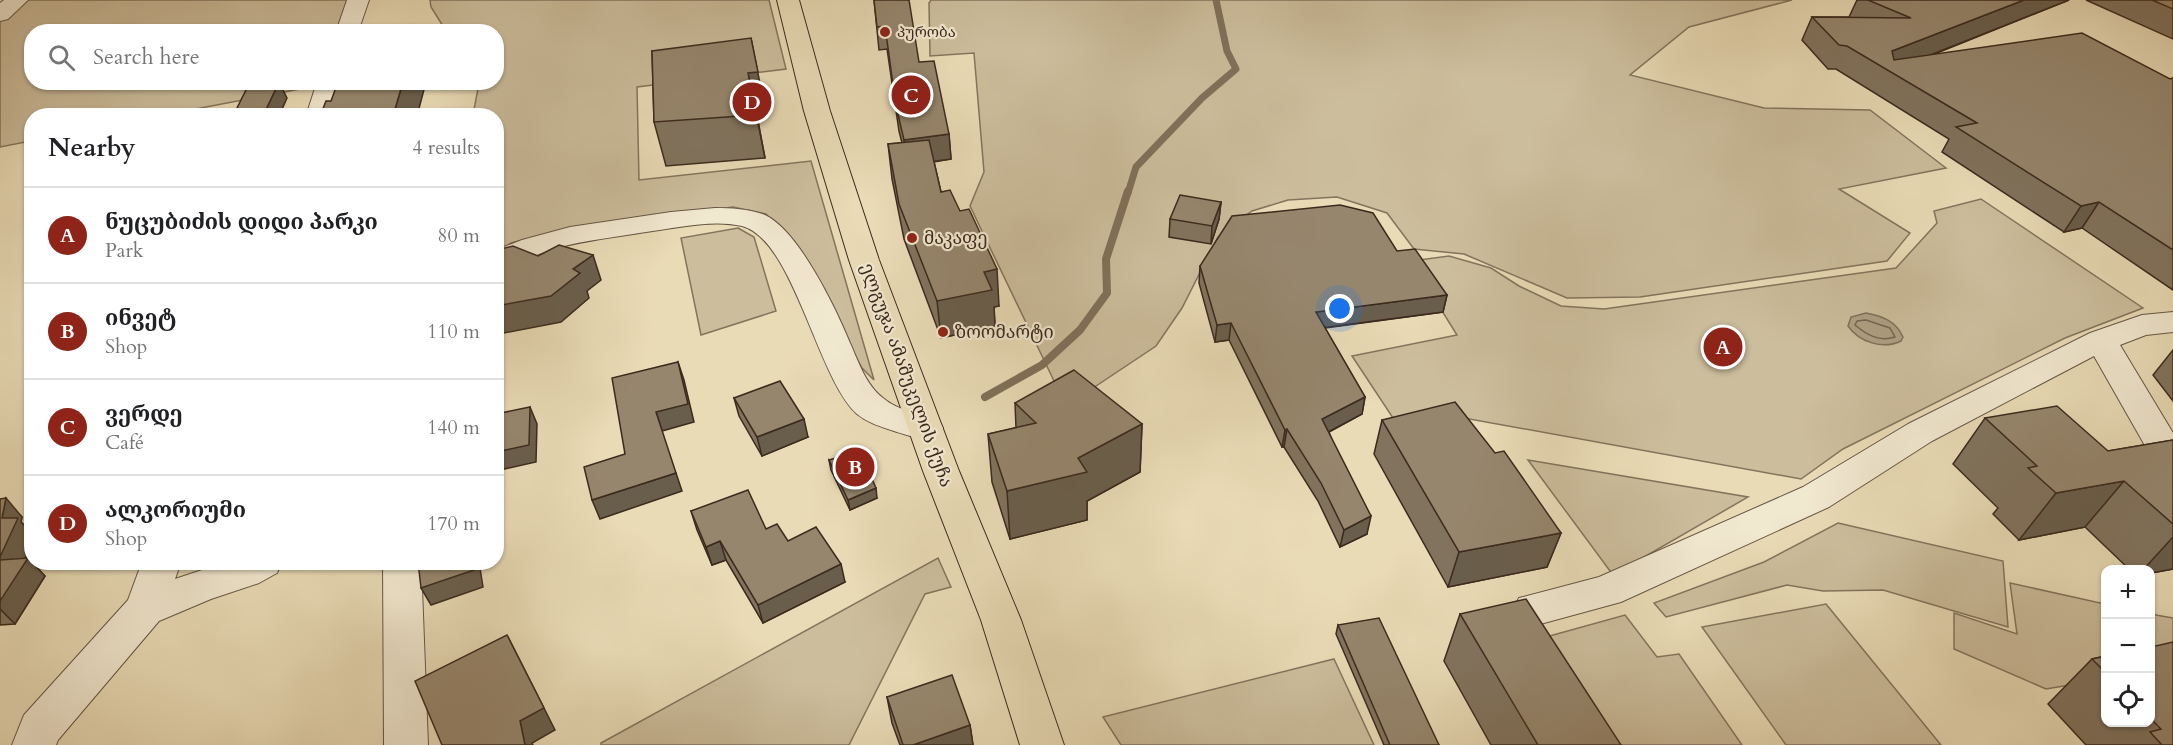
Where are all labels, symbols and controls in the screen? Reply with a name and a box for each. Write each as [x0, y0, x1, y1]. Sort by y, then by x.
place label: პურობა [897, 22, 956, 42]
search box [24, 24, 504, 90]
marker: პურობა [878, 25, 892, 39]
icon: search [45, 41, 78, 74]
text: Search here [93, 42, 200, 72]
pin: C [892, 72, 930, 118]
pin: D [732, 80, 771, 124]
text: Nearby [48, 130, 136, 165]
text: 4 results [412, 134, 480, 161]
text: ნუცუბიძის დიდი პარკი [105, 207, 378, 237]
text: A [60, 222, 75, 249]
text: 80 m [437, 222, 480, 249]
place label: მაკაფე [924, 226, 988, 251]
marker: მაკაფე [905, 231, 919, 245]
text: Park [105, 237, 143, 264]
street label: ელგუჯა ამაშუკელის ქუჩა [854, 260, 959, 491]
your location [1325, 294, 1354, 323]
text: ინვეტ [105, 303, 176, 333]
text: B [60, 318, 75, 345]
text: 110 m [427, 318, 480, 345]
place label: ზოომარტი [955, 320, 1054, 345]
pin: A [1704, 324, 1742, 370]
marker: ზოომარტი [936, 325, 950, 339]
text: Shop [105, 333, 147, 360]
text: ვერდე [105, 399, 183, 429]
text: C [60, 414, 75, 441]
text: 140 m [427, 414, 480, 441]
text: Café [105, 429, 144, 456]
pin: B [836, 444, 874, 490]
text: ალკორიუმი [105, 495, 246, 525]
text: D [59, 510, 76, 537]
text: 170 m [427, 510, 480, 537]
text: Shop [105, 525, 147, 552]
map controls [2101, 565, 2155, 727]
button: + [2101, 565, 2155, 619]
button: − [2101, 619, 2155, 673]
button: locate [2101, 673, 2155, 727]

